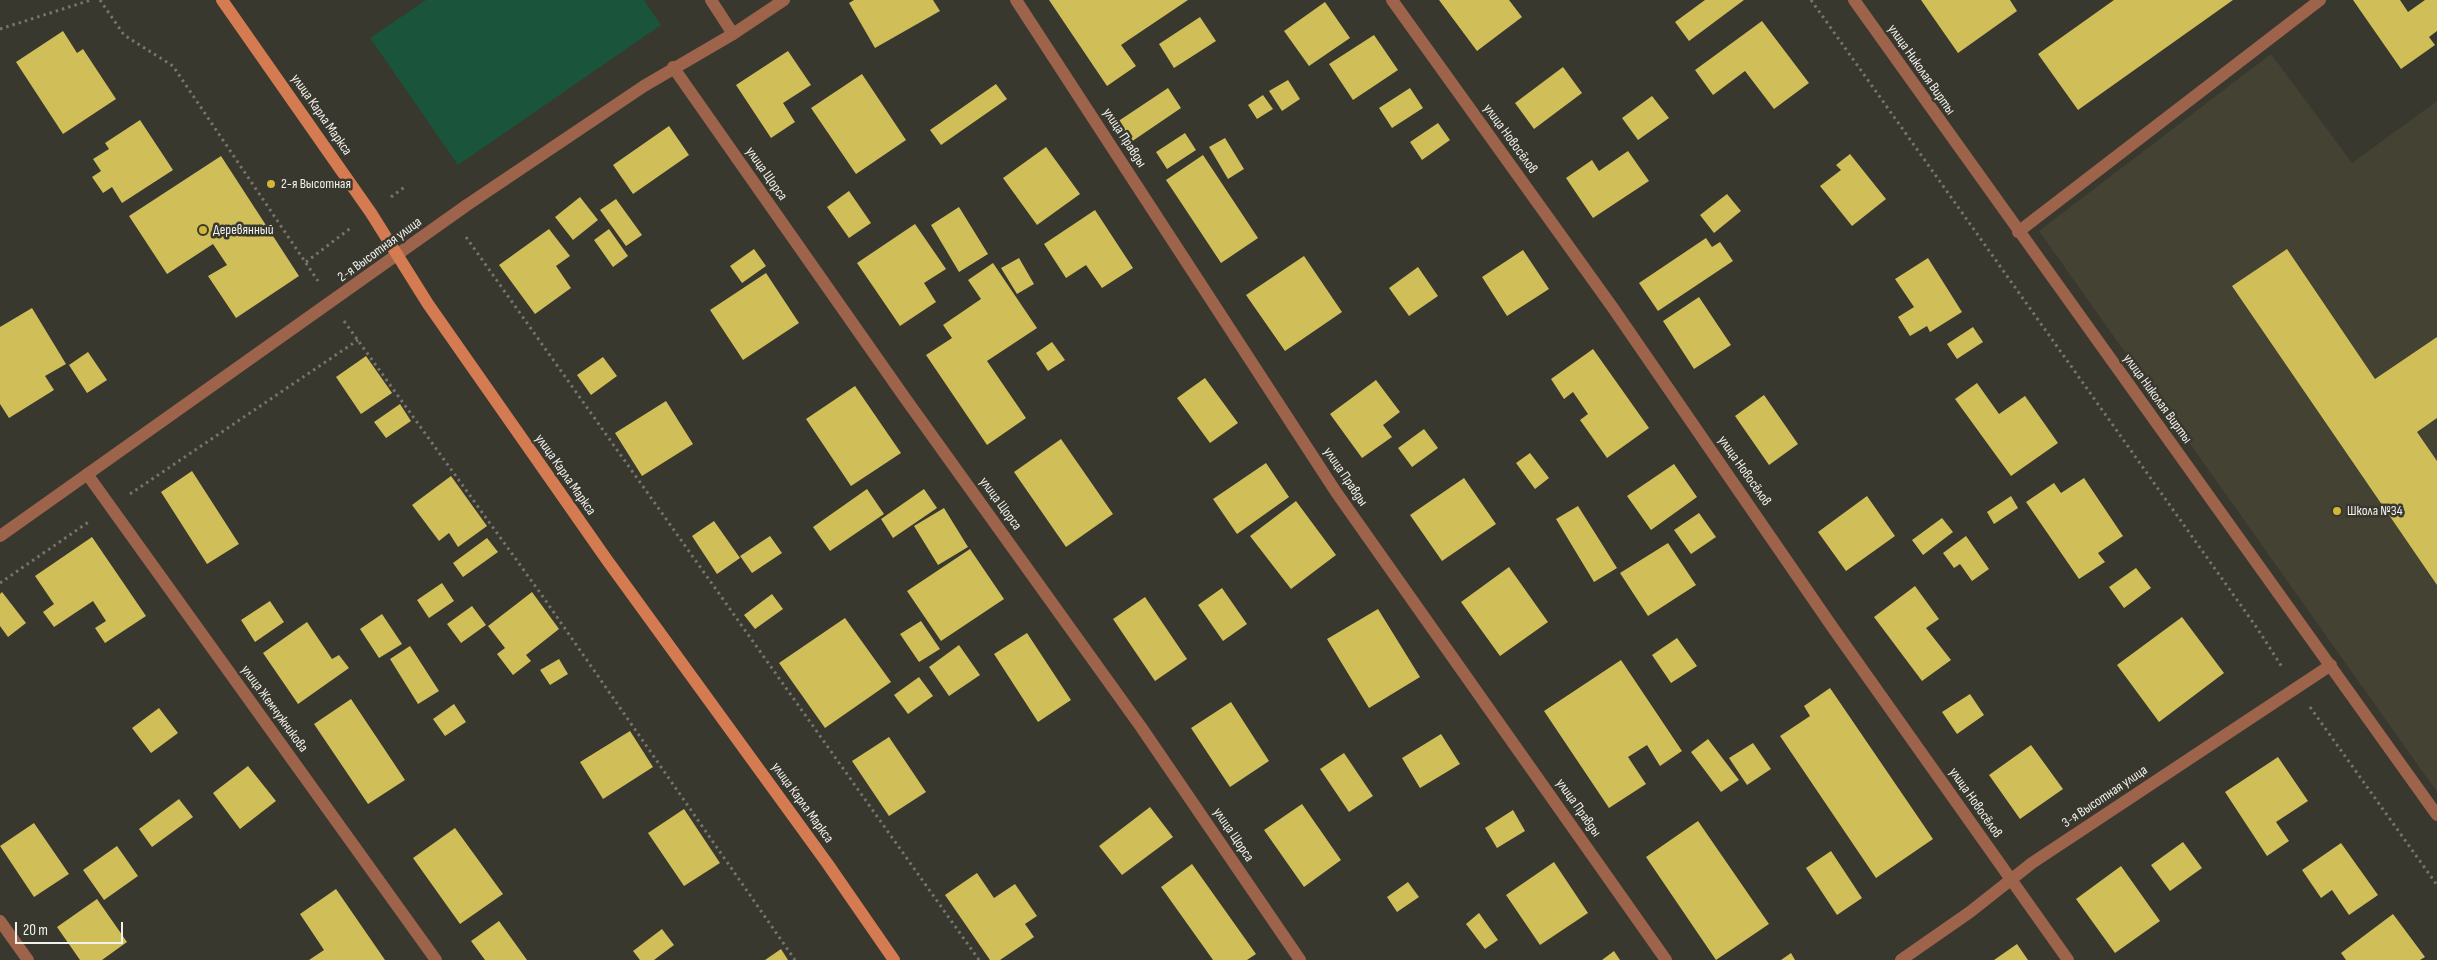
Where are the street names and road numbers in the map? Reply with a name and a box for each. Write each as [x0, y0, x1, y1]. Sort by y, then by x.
street label: улица Николая Вирты [1884, 22, 1958, 118]
street label: улица Карла Маркса [287, 71, 355, 159]
street label: улица Новосёлов [1479, 101, 1541, 177]
street label: улица Правды [1099, 105, 1149, 171]
street label: улица Щорса [741, 144, 791, 204]
street label: 2-я Высотная улица [335, 214, 425, 286]
street label: улица Николая Вирты [2119, 351, 2195, 447]
street label: улица Карла Маркса [531, 431, 599, 519]
street label: улица Новосёлов [1714, 433, 1774, 509]
street label: улица Правды [1319, 444, 1371, 510]
street label: улица Щорса [975, 474, 1025, 534]
street label: улица Жемчужникова [237, 662, 311, 756]
street label: улица Карла Маркса [767, 760, 837, 846]
street label: 3-я Высотная улица [2059, 762, 2151, 832]
street label: улица Новосёлов [1945, 765, 2005, 841]
street label: улица Правды [1552, 776, 1604, 840]
street label: улица Щорса [1209, 805, 1257, 865]

